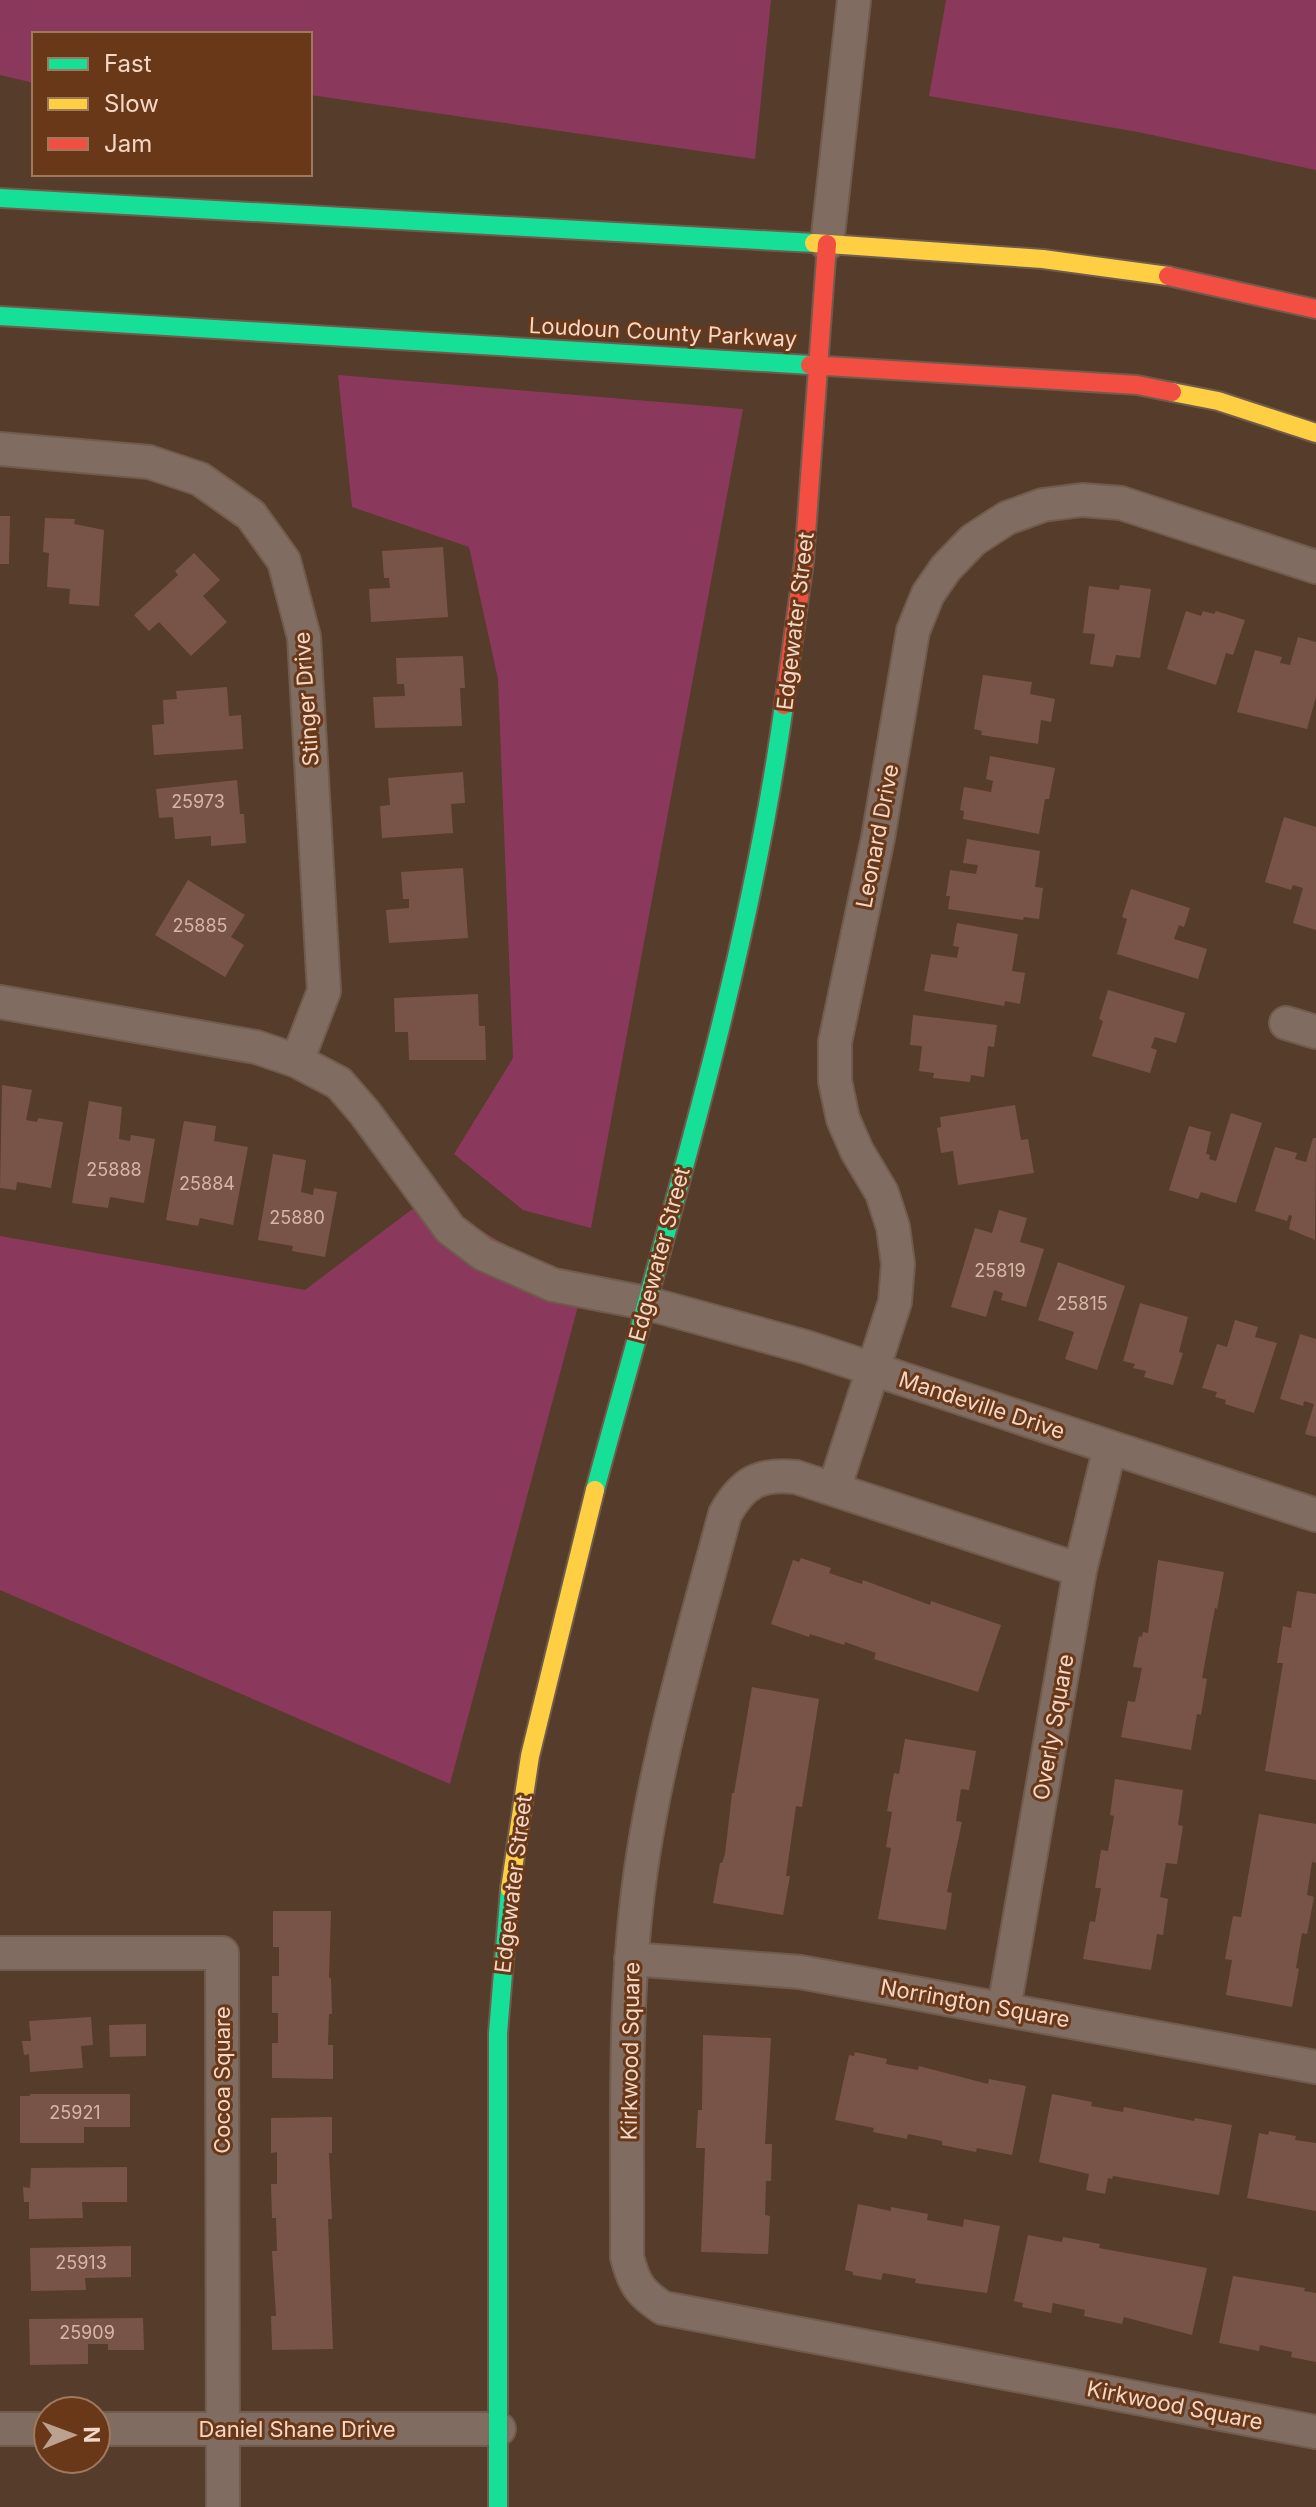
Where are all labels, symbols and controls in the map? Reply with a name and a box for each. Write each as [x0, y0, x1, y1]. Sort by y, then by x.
legend [32, 32, 312, 176]
text: Fast [104, 49, 152, 78]
text: Slow [104, 89, 159, 118]
text: Jam [104, 129, 152, 158]
street label: Loudoun County Parkway [528, 312, 798, 352]
street label: Edgewater Street [771, 530, 819, 712]
street label: Stinger Drive [288, 631, 324, 767]
street label: Leonard Drive [850, 762, 904, 910]
house number: 25973 [171, 791, 225, 812]
house number: 25885 [172, 915, 228, 936]
house number: 25888 [86, 1159, 142, 1180]
street label: Edgewater Street [623, 1164, 695, 1344]
house number: 25884 [179, 1173, 235, 1194]
house number: 25880 [269, 1207, 325, 1228]
house number: 25819 [974, 1260, 1026, 1281]
house number: 25815 [1056, 1293, 1108, 1314]
street label: Mandeville Drive [896, 1366, 1068, 1444]
street label: Overly Square [1027, 1652, 1079, 1802]
street label: Edgewater Street [489, 1793, 537, 1975]
street label: Kirkwood Square [615, 1962, 645, 2140]
street label: Norrington Square [878, 1974, 1072, 2032]
street label: Cocoa Square [209, 2006, 235, 2154]
house number: 25921 [49, 2102, 101, 2123]
house number: 25913 [55, 2252, 107, 2273]
house number: 25909 [59, 2322, 115, 2343]
street label: Kirkwood Square [1085, 2375, 1265, 2435]
north arrow [32, 2395, 112, 2475]
street label: Daniel Shane Drive [199, 2416, 395, 2442]
text: N [79, 2426, 105, 2443]

